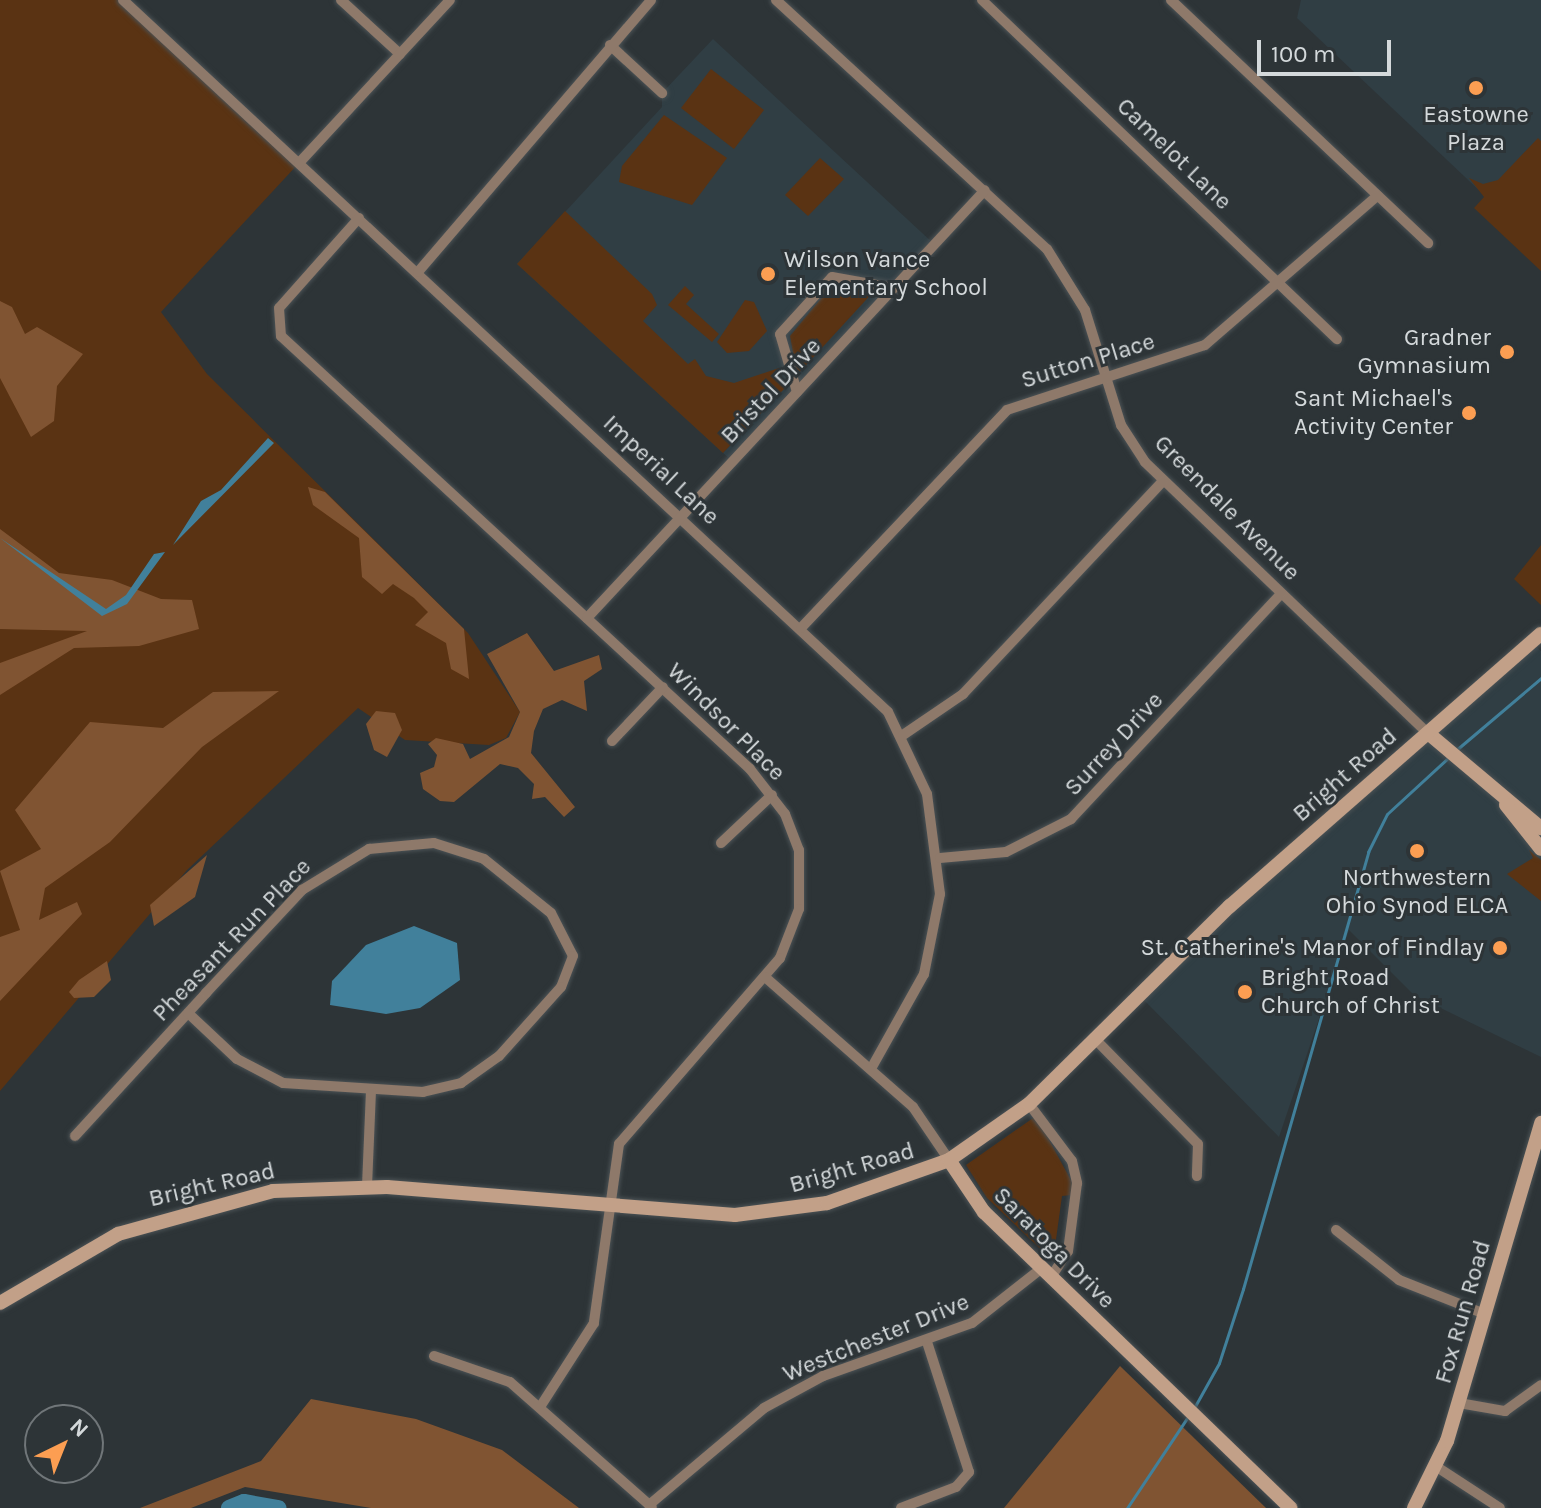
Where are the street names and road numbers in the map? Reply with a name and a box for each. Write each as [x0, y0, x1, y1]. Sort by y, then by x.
street label: Camelot Lane [1111, 92, 1237, 216]
street label: Sutton Place [1018, 327, 1158, 395]
street label: Bristol Drive [715, 332, 827, 450]
street label: Imperial Lane [597, 409, 725, 531]
street label: Greendale Avenue [1148, 429, 1306, 587]
street label: Windsor Place [661, 657, 791, 787]
street label: Surrey Drive [1059, 686, 1169, 802]
street label: Bright Road [1287, 722, 1403, 828]
street label: Pheasant Run Place [147, 852, 317, 1028]
street label: Bright Road [786, 1136, 918, 1200]
street label: Bright Road [146, 1156, 278, 1214]
street label: Saratoga Drive [987, 1181, 1121, 1315]
street label: Fox Run Road [1429, 1237, 1497, 1387]
street label: Westchester Drive [779, 1288, 973, 1388]

